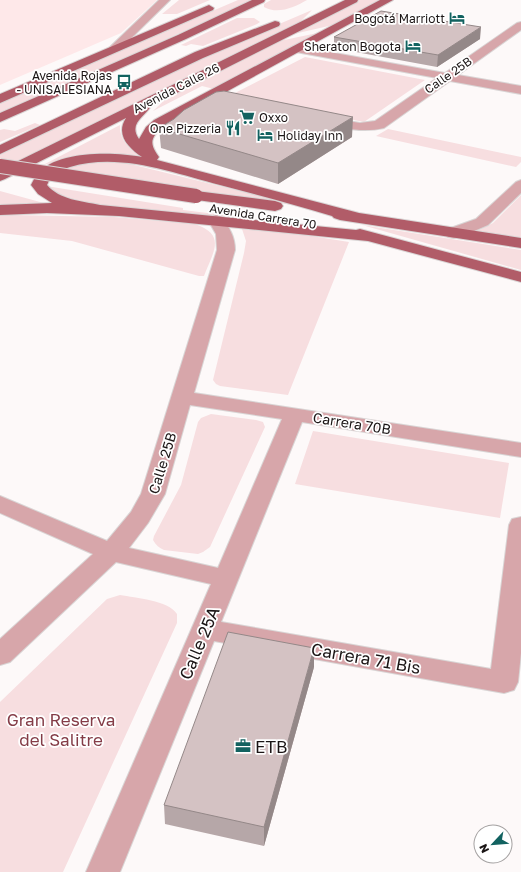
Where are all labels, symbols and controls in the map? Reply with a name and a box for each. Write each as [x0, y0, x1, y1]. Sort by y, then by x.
hotel icon: Bogotá Marriott [448, 9, 466, 27]
place label: Bogotá Marriott [354, 11, 445, 26]
hotel icon: Sheraton Bogota [404, 37, 422, 55]
place label: Sheraton Bogota [304, 39, 401, 54]
street label: Calle 25B [421, 53, 475, 97]
street label: Avenida Calle 26 [130, 60, 222, 116]
place label: Avenida Rojas - UNISALESIANA [16, 68, 112, 97]
bus stop icon: Avenida Rojas - UNISALESIANA [115, 73, 133, 91]
supermarket icon: Oxxo [238, 108, 256, 126]
place label: Oxxo [259, 110, 288, 125]
restaurant icon: One Pizzeria [224, 119, 242, 137]
place label: One Pizzeria [150, 121, 221, 136]
hotel icon: Holiday Inn [256, 126, 274, 144]
place label: Holiday Inn [277, 128, 343, 143]
street label: Avenida Carrera 70 [209, 200, 317, 232]
street label: Carrera 70B [312, 408, 392, 438]
street label: Calle 25B [145, 430, 179, 496]
street label: Calle 25A [174, 603, 224, 683]
street label: Carrera 71 Bis [310, 638, 422, 678]
park label: Gran Reserva del Salitre [7, 709, 115, 750]
place label: ETB [255, 736, 287, 757]
office icon: ETB [234, 737, 252, 755]
north arrow [473, 824, 513, 864]
text: N [476, 842, 491, 855]

